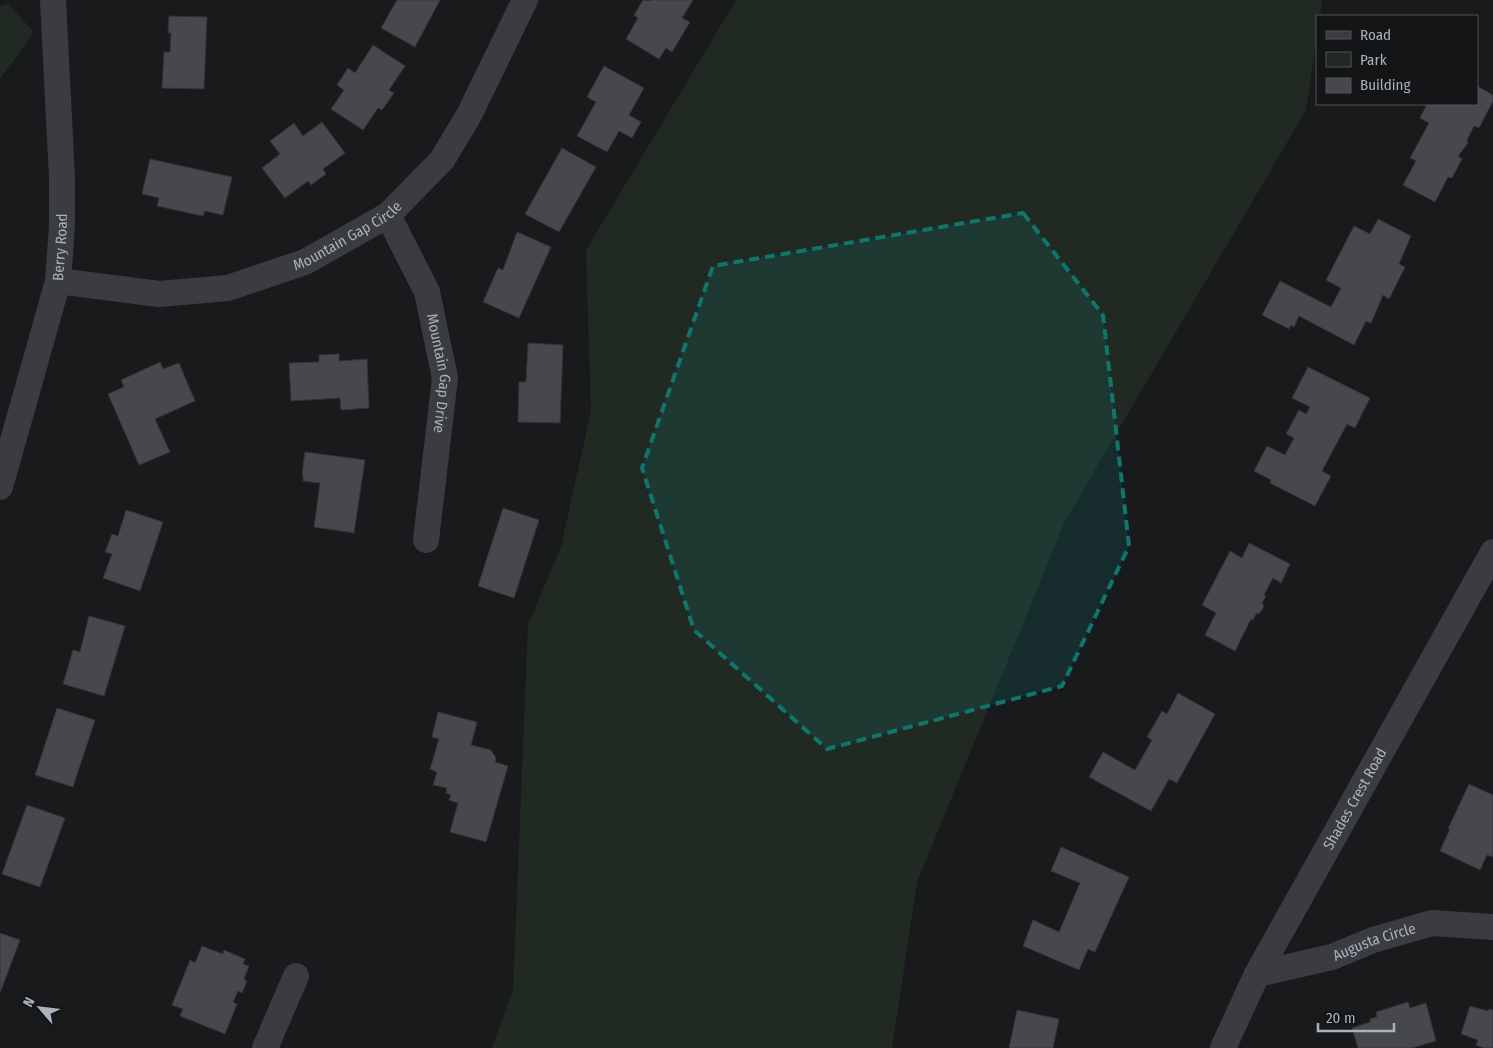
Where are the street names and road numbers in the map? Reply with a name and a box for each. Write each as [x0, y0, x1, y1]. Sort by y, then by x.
street label: Mountain Gap Circle [291, 197, 406, 274]
street label: Berry Road [49, 213, 71, 281]
street label: Mountain Gap Drive [423, 312, 454, 434]
street label: Shades Crest Road [1319, 745, 1391, 853]
street label: Augusta Circle [1330, 919, 1418, 965]

